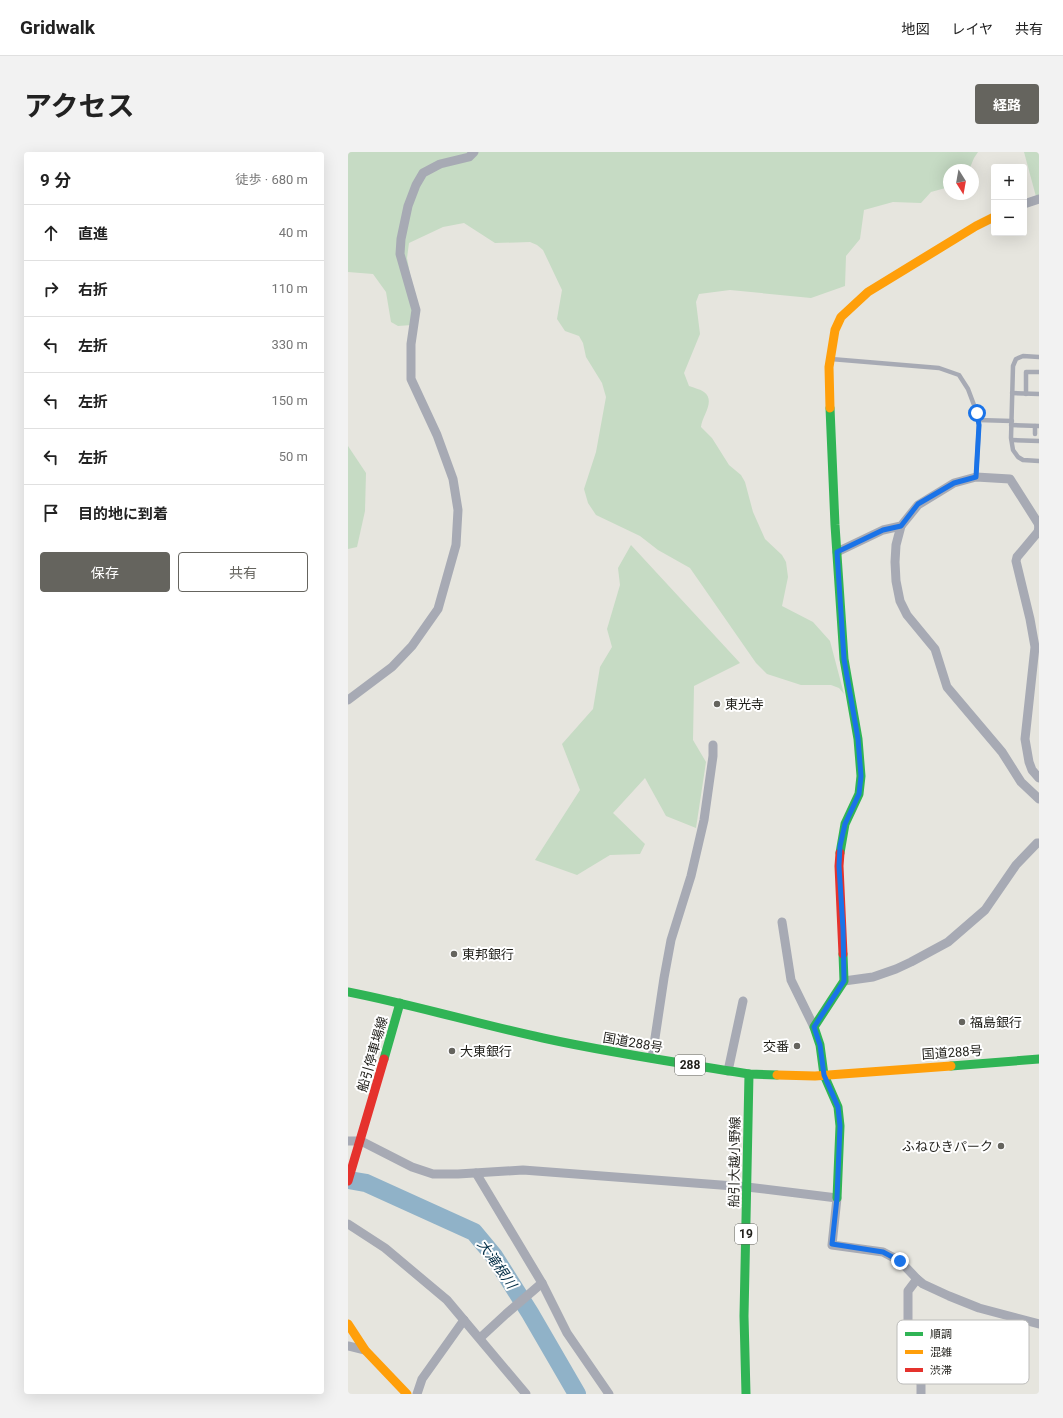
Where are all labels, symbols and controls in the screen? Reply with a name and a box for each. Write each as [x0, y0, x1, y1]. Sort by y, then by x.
text: Gridwalk [20, 16, 95, 39]
text: 地図 [901, 21, 929, 37]
text: レイヤ [951, 21, 993, 37]
text: 共有 [1015, 21, 1043, 37]
button: 経路 [975, 84, 1039, 124]
text: アクセス [24, 90, 135, 123]
north arrow [943, 164, 979, 200]
map controls [991, 164, 1027, 236]
button: + [991, 164, 1027, 200]
text: 9 分 [40, 170, 71, 190]
text: 徒歩 · 680 m [236, 172, 308, 187]
button: − [991, 200, 1027, 236]
icon: ahead [40, 222, 62, 244]
text: 直進 [78, 225, 108, 243]
text: 40 m [279, 225, 308, 240]
icon: right [40, 278, 62, 300]
text: 右折 [78, 281, 108, 299]
text: 110 m [271, 281, 308, 296]
icon: left [40, 334, 62, 356]
text: 左折 [78, 337, 108, 355]
text: 330 m [271, 337, 308, 352]
icon: left [40, 390, 62, 412]
text: 左折 [78, 393, 108, 411]
text: 150 m [271, 393, 308, 408]
route start [968, 404, 986, 422]
icon: left [40, 446, 62, 468]
text: 左折 [78, 449, 108, 467]
text: 50 m [279, 449, 308, 464]
icon: arrive [40, 502, 62, 524]
text: 目的地に到着 [78, 505, 168, 523]
button: 保存 [40, 552, 170, 592]
button: 共有 [178, 552, 308, 592]
place label: 東光寺 [725, 697, 764, 712]
marker: 東光寺 [712, 699, 722, 709]
place label: 東邦銀行 [462, 947, 514, 962]
marker: 東邦銀行 [449, 949, 459, 959]
street label: 船引停車場線 [355, 1015, 390, 1094]
place label: 福島銀行 [970, 1015, 1022, 1030]
marker: 福島銀行 [957, 1017, 967, 1027]
street label: 国道288号 [602, 1030, 664, 1055]
place label: 交番 [763, 1039, 789, 1054]
marker: 交番 [792, 1041, 802, 1051]
street label: 国道288号 [921, 1043, 983, 1062]
place label: 大東銀行 [460, 1044, 512, 1059]
marker: 大東銀行 [447, 1046, 457, 1056]
road number: 288 [675, 1055, 705, 1075]
street label: 船引大越小野線 [726, 1116, 743, 1208]
place label: ふねひきパーク [902, 1139, 993, 1154]
marker: ふねひきパーク [996, 1141, 1006, 1151]
road number: 19 [735, 1224, 757, 1244]
water label: 大滝根川 [474, 1236, 521, 1293]
route end [891, 1252, 909, 1270]
legend [897, 1320, 1029, 1384]
text: 順調 [930, 1328, 952, 1341]
text: 混雑 [930, 1346, 952, 1359]
text: 渋滞 [930, 1364, 952, 1377]

